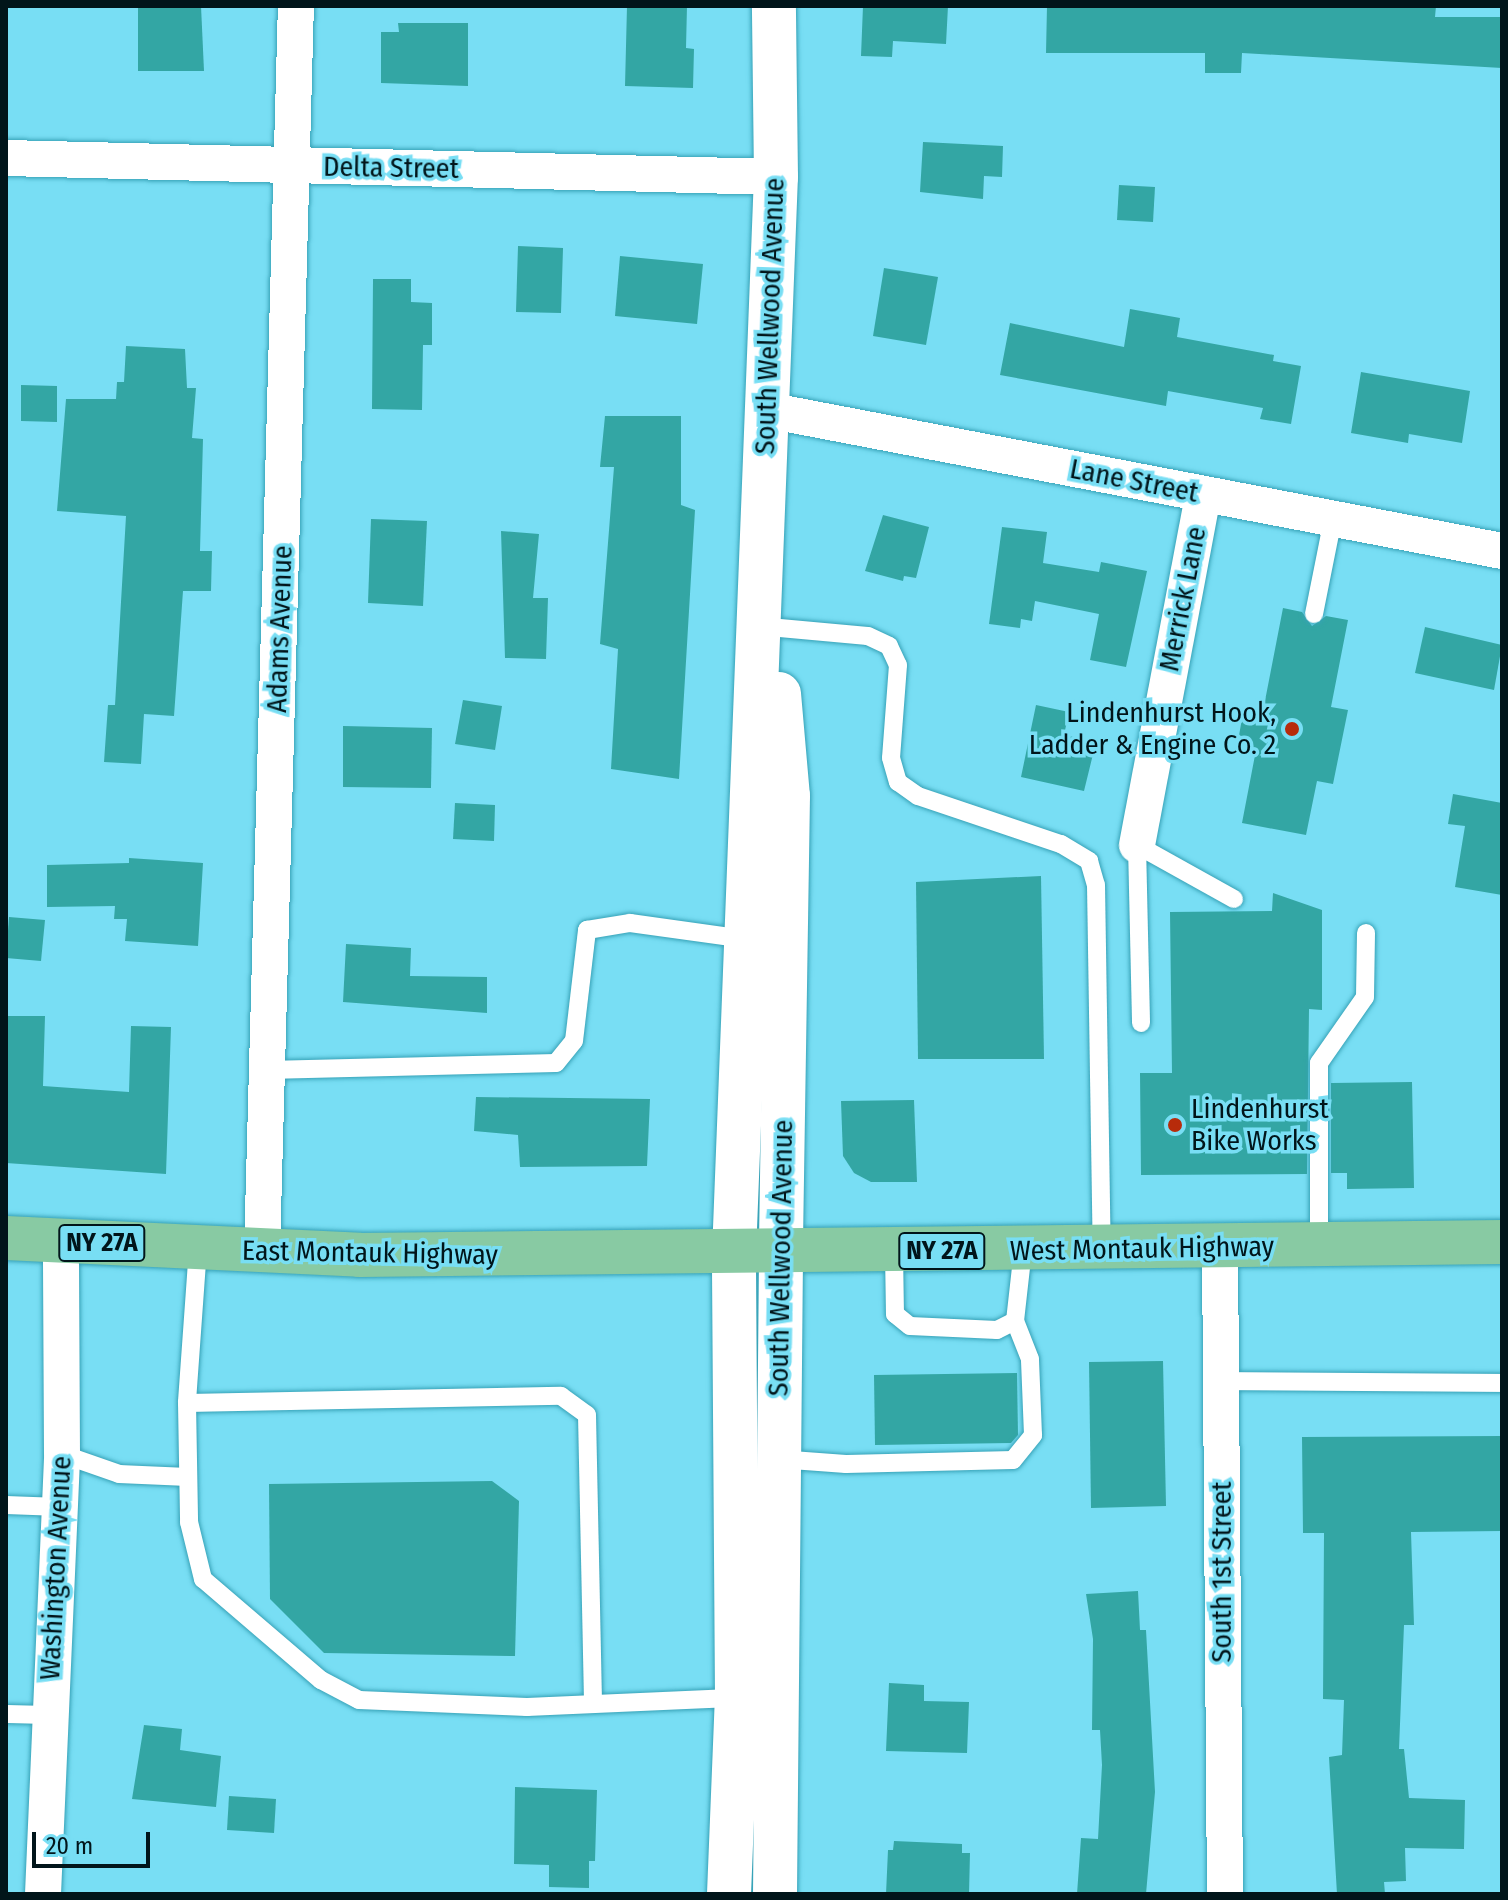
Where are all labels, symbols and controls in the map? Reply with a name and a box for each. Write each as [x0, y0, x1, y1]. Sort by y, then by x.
street label: Delta Street [323, 150, 459, 186]
street label: South Wellwood Avenue [748, 177, 792, 455]
street label: Lane Street [1067, 452, 1201, 510]
street label: Merrick Lane [1153, 524, 1213, 674]
street label: Adams Avenue [260, 545, 300, 713]
place label: Lindenhurst Hook, Ladder & Engine Co. 2 [1029, 696, 1276, 762]
marker: Lindenhurst Hook, Ladder & Engine Co. 2 [1283, 720, 1301, 738]
place label: Lindenhurst Bike Works [1191, 1092, 1329, 1158]
marker: Lindenhurst Bike Works [1166, 1116, 1184, 1134]
street label: South Wellwood Avenue [762, 1119, 800, 1397]
road number: NY 27A [58, 1221, 146, 1265]
road number: NY 27A [898, 1229, 986, 1273]
street label: West Montauk Highway [1010, 1230, 1274, 1268]
street label: East Montauk Highway [242, 1234, 498, 1272]
street label: Washington Avenue [33, 1455, 79, 1681]
street label: South 1st Street [1205, 1481, 1239, 1663]
scale bar [36, 1816, 154, 1866]
text: 20 m [46, 1832, 93, 1860]

